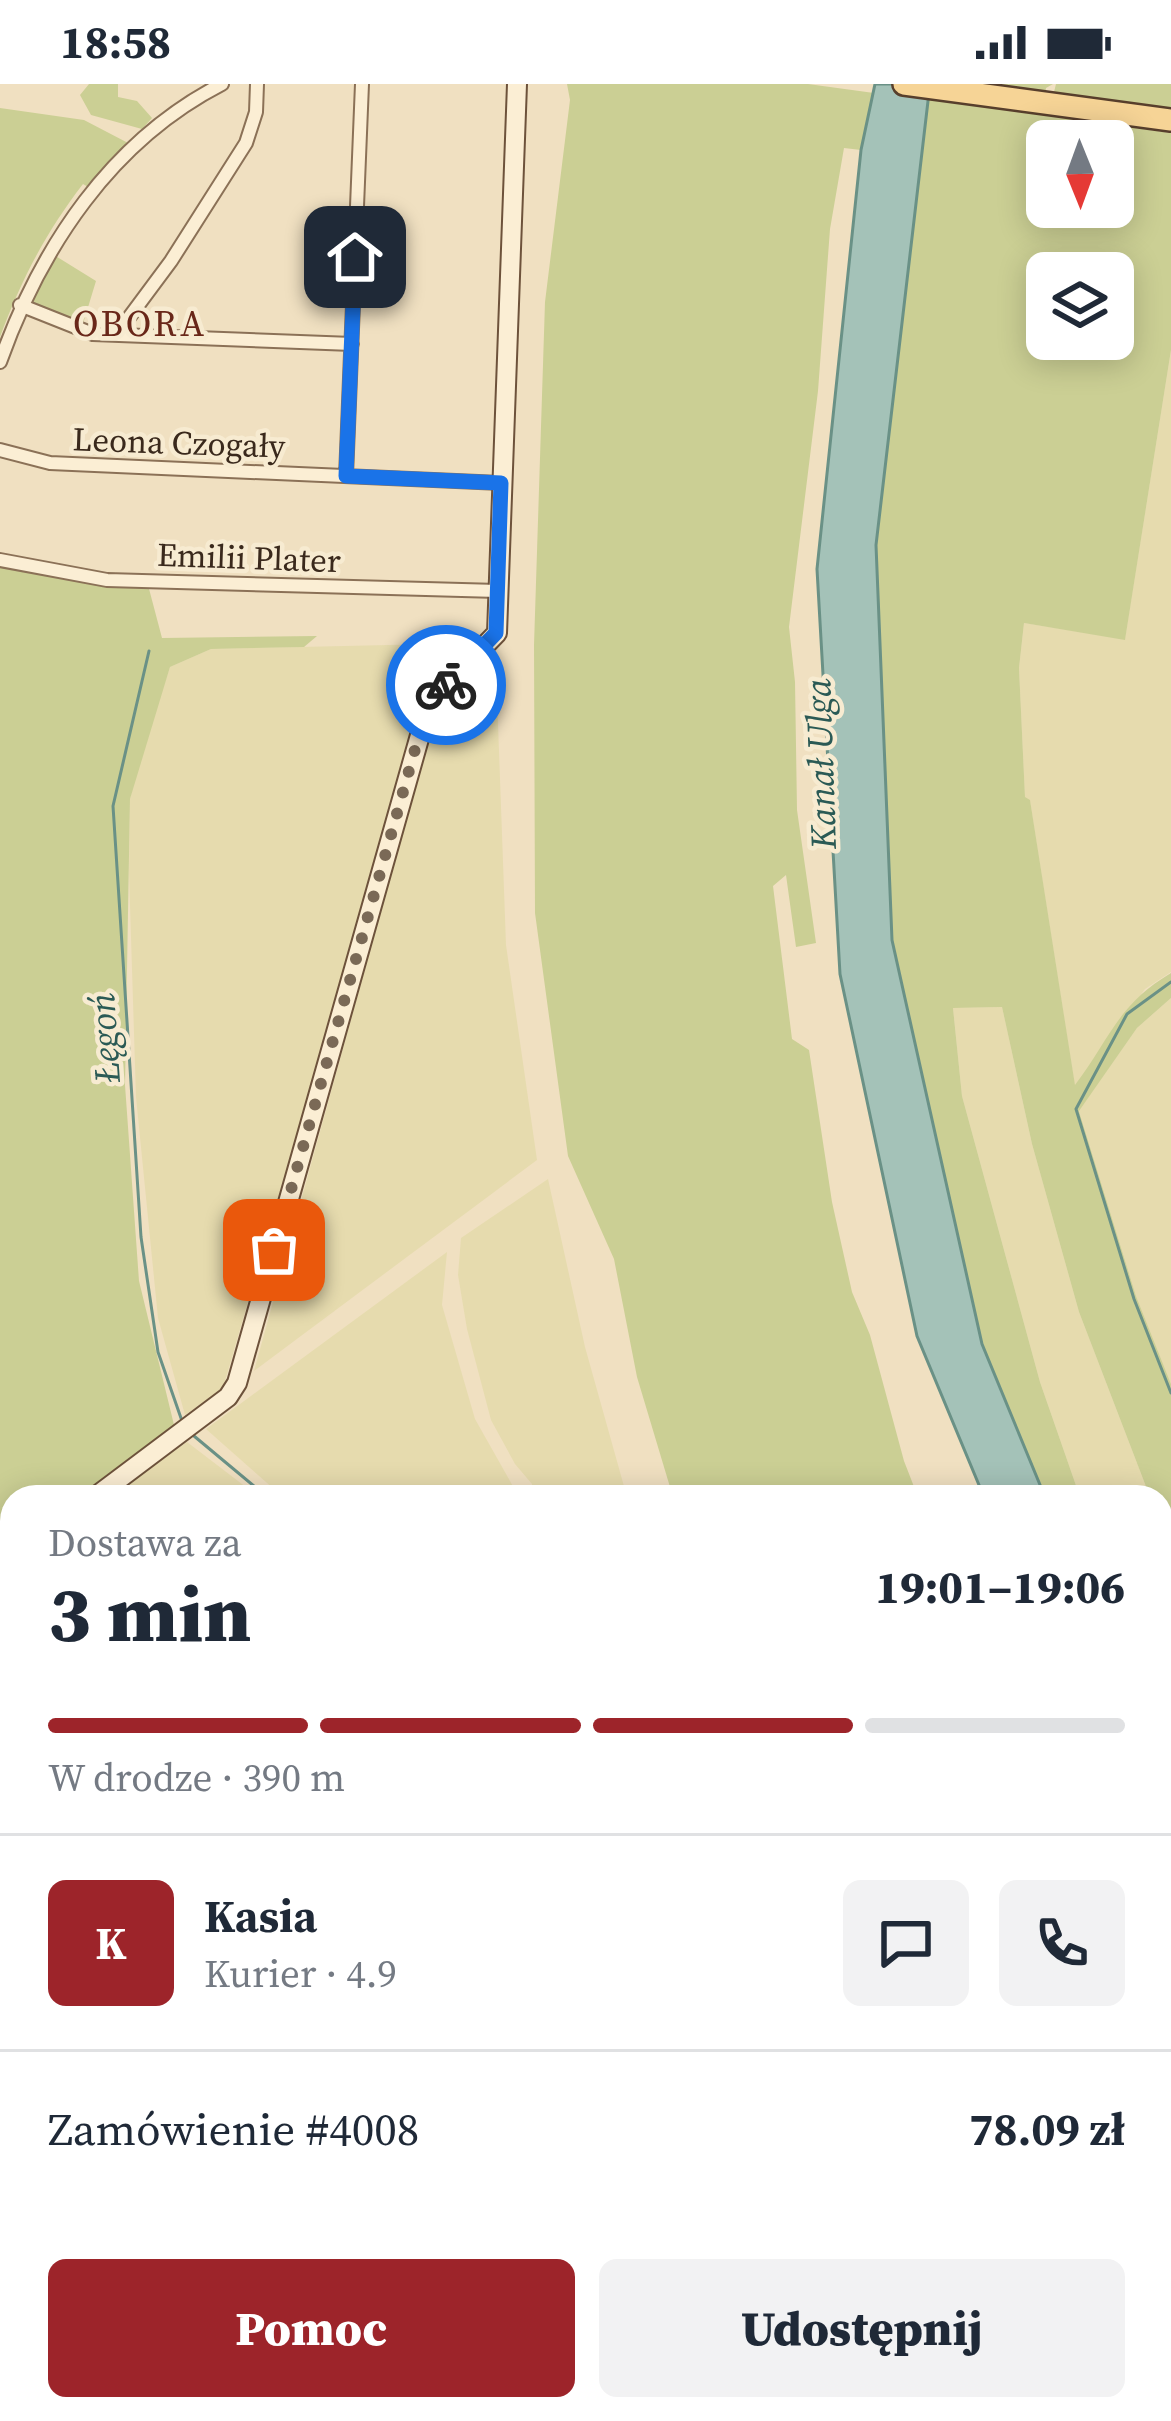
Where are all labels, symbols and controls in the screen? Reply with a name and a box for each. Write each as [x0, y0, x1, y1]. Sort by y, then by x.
text: 18:58 [60, 11, 171, 73]
north arrow [1026, 120, 1134, 228]
map controls [1026, 120, 1134, 360]
pin [304, 206, 406, 308]
icon: home [322, 224, 388, 290]
button: layers [1026, 252, 1134, 360]
district label: OBORA [73, 299, 207, 348]
street label: Leona Czogały [72, 416, 286, 469]
street label: Emilii Plater [156, 532, 342, 583]
courier [386, 625, 506, 745]
icon: bike [413, 652, 479, 718]
water label: Kanał Ulga [793, 677, 848, 851]
water label: Łęgoń [77, 991, 132, 1086]
pin [223, 1199, 325, 1301]
icon: bag [241, 1217, 307, 1283]
text: Dostawa za [48, 1516, 242, 1569]
text: 19:01–19:06 [875, 1556, 1125, 1618]
text: 3 min [48, 1560, 251, 1667]
text: W drodze · 390 m [48, 1751, 345, 1804]
button: chat [843, 1880, 969, 2006]
button: phone [999, 1880, 1125, 2006]
text: Kasia [204, 1885, 317, 1947]
text: K [95, 1912, 127, 1974]
text: Kurier · 4.9 [204, 1947, 397, 2000]
text: Zamówienie #4008 [48, 2098, 419, 2160]
text: 78.09 zł [969, 2098, 1125, 2160]
button: Pomoc [48, 2259, 575, 2397]
button: Udostępnij [599, 2259, 1125, 2397]

